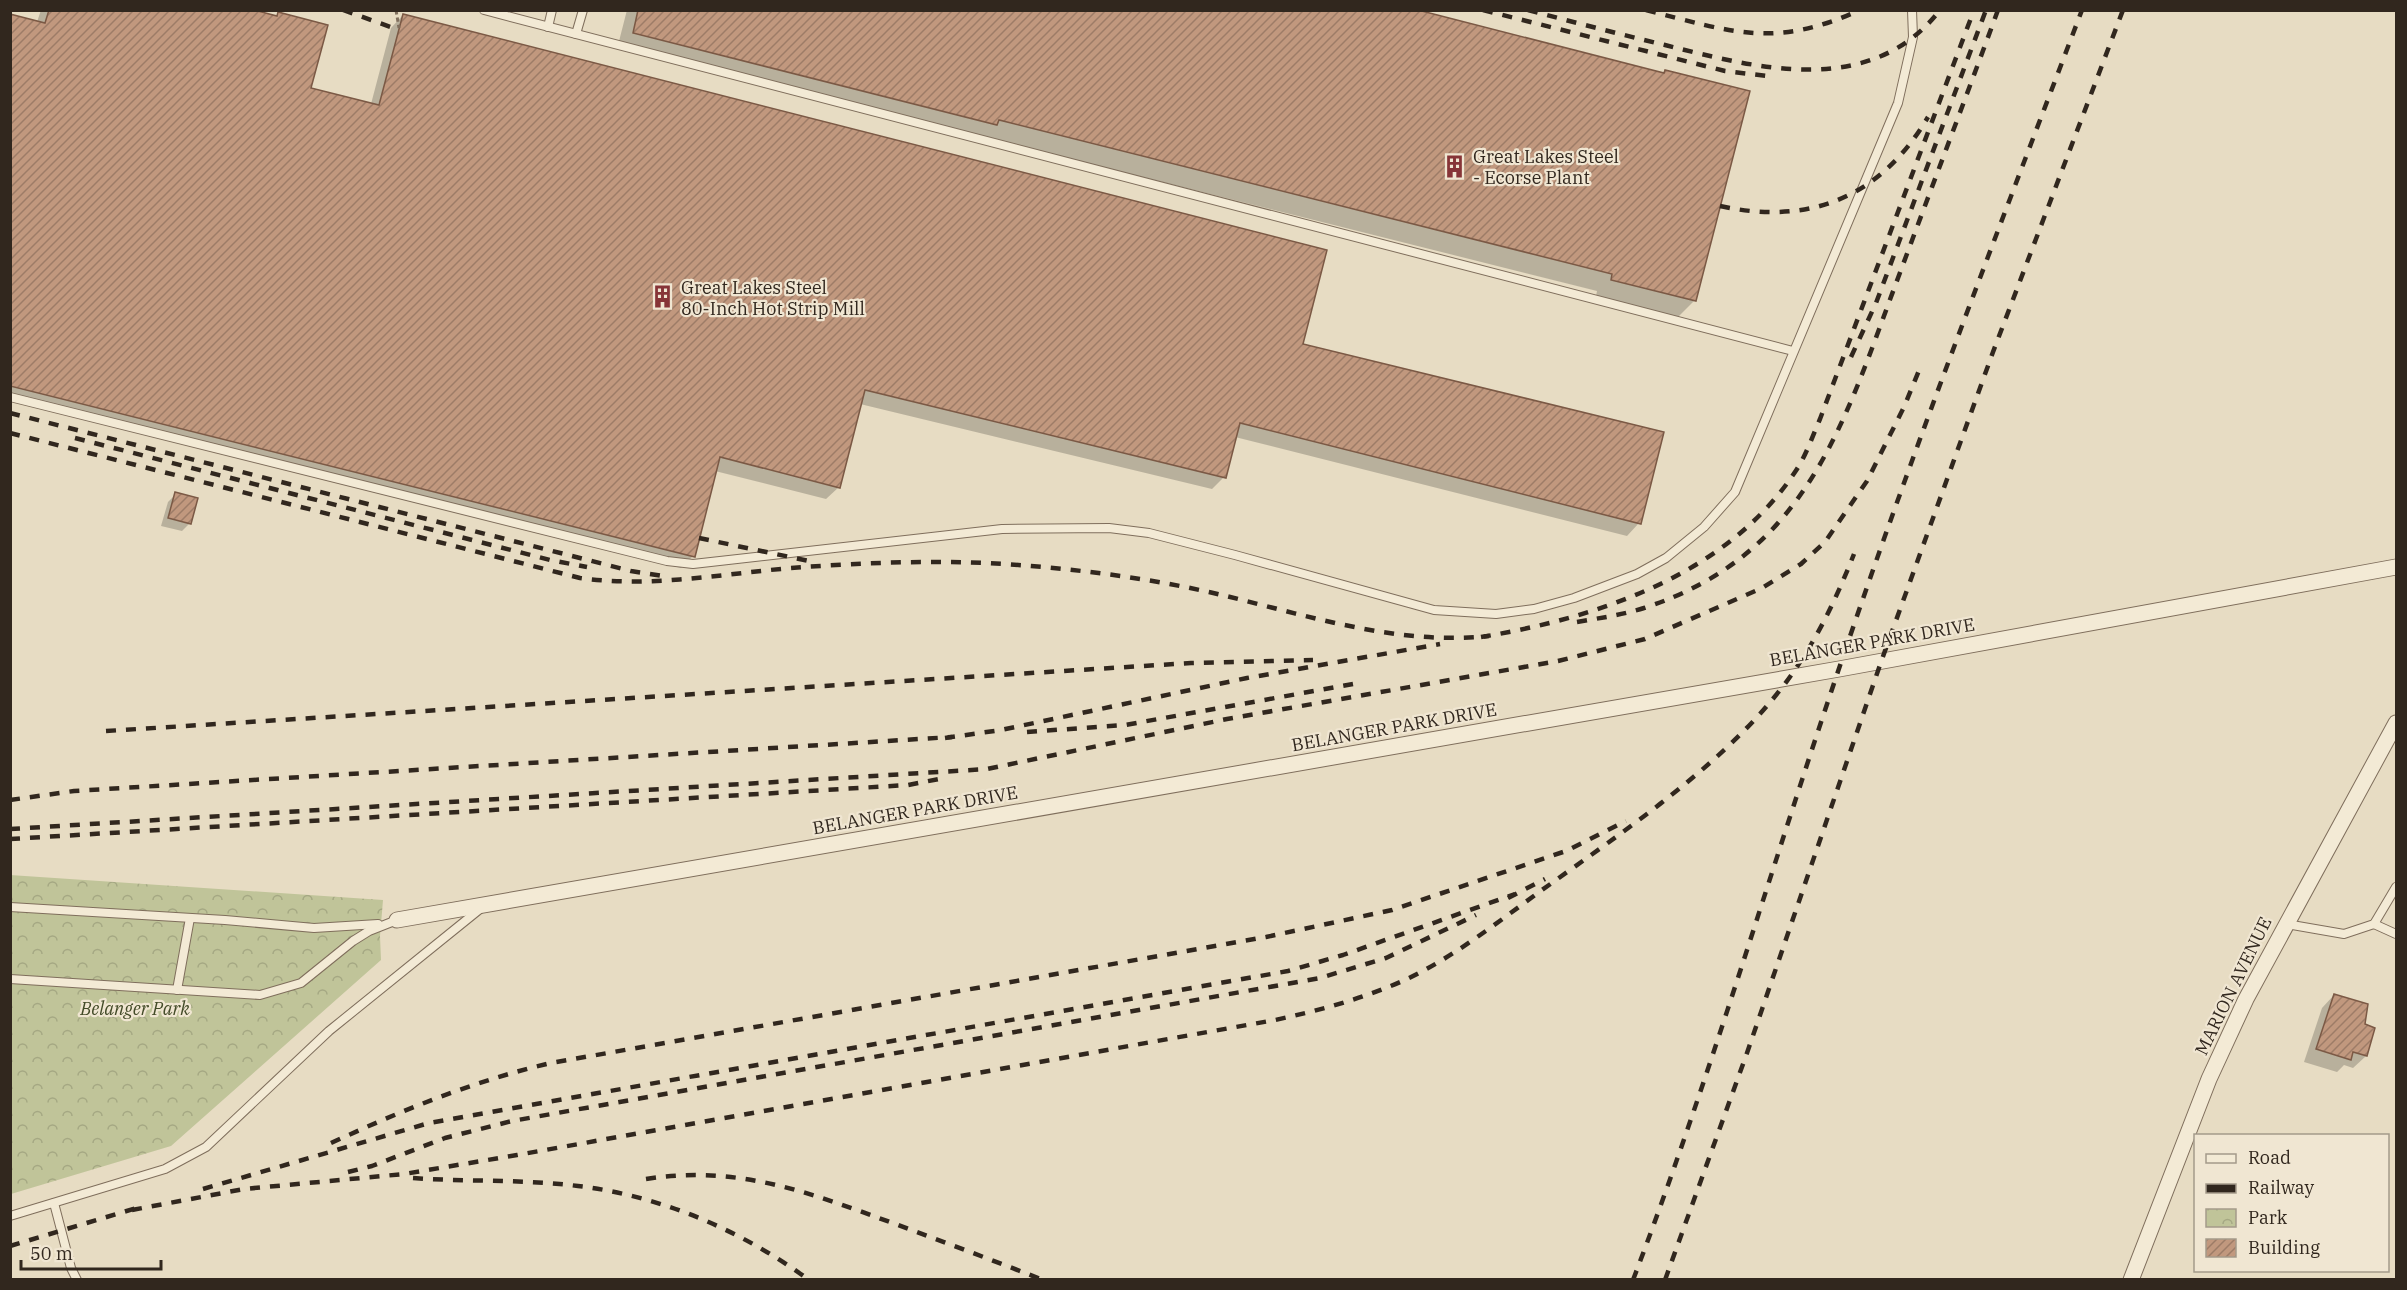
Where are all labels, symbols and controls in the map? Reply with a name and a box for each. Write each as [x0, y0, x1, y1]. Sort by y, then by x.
place label: Great Lakes Steel - Ecorse Plant [1473, 145, 1619, 189]
building icon: Great Lakes Steel - Ecorse Plant [1442, 153, 1468, 179]
place label: Great Lakes Steel 80-Inch Hot Strip Mill [681, 276, 865, 320]
building icon: Great Lakes Steel 80-Inch Hot Strip Mill [650, 284, 676, 310]
street label: BELANGER PARK DRIVE [1768, 613, 1976, 671]
street label: BELANGER PARK DRIVE [1290, 698, 1498, 756]
street label: BELANGER PARK DRIVE [811, 781, 1019, 839]
street label: MARION AVENUE [2190, 913, 2276, 1059]
park label: Belanger Park [79, 997, 190, 1020]
legend [2194, 1134, 2389, 1272]
text: Road [2248, 1146, 2291, 1169]
text: Railway [2248, 1176, 2314, 1199]
text: Park [2248, 1206, 2288, 1229]
scale bar [21, 1233, 160, 1271]
text: Building [2248, 1236, 2320, 1259]
text: 50 m [30, 1242, 73, 1265]

